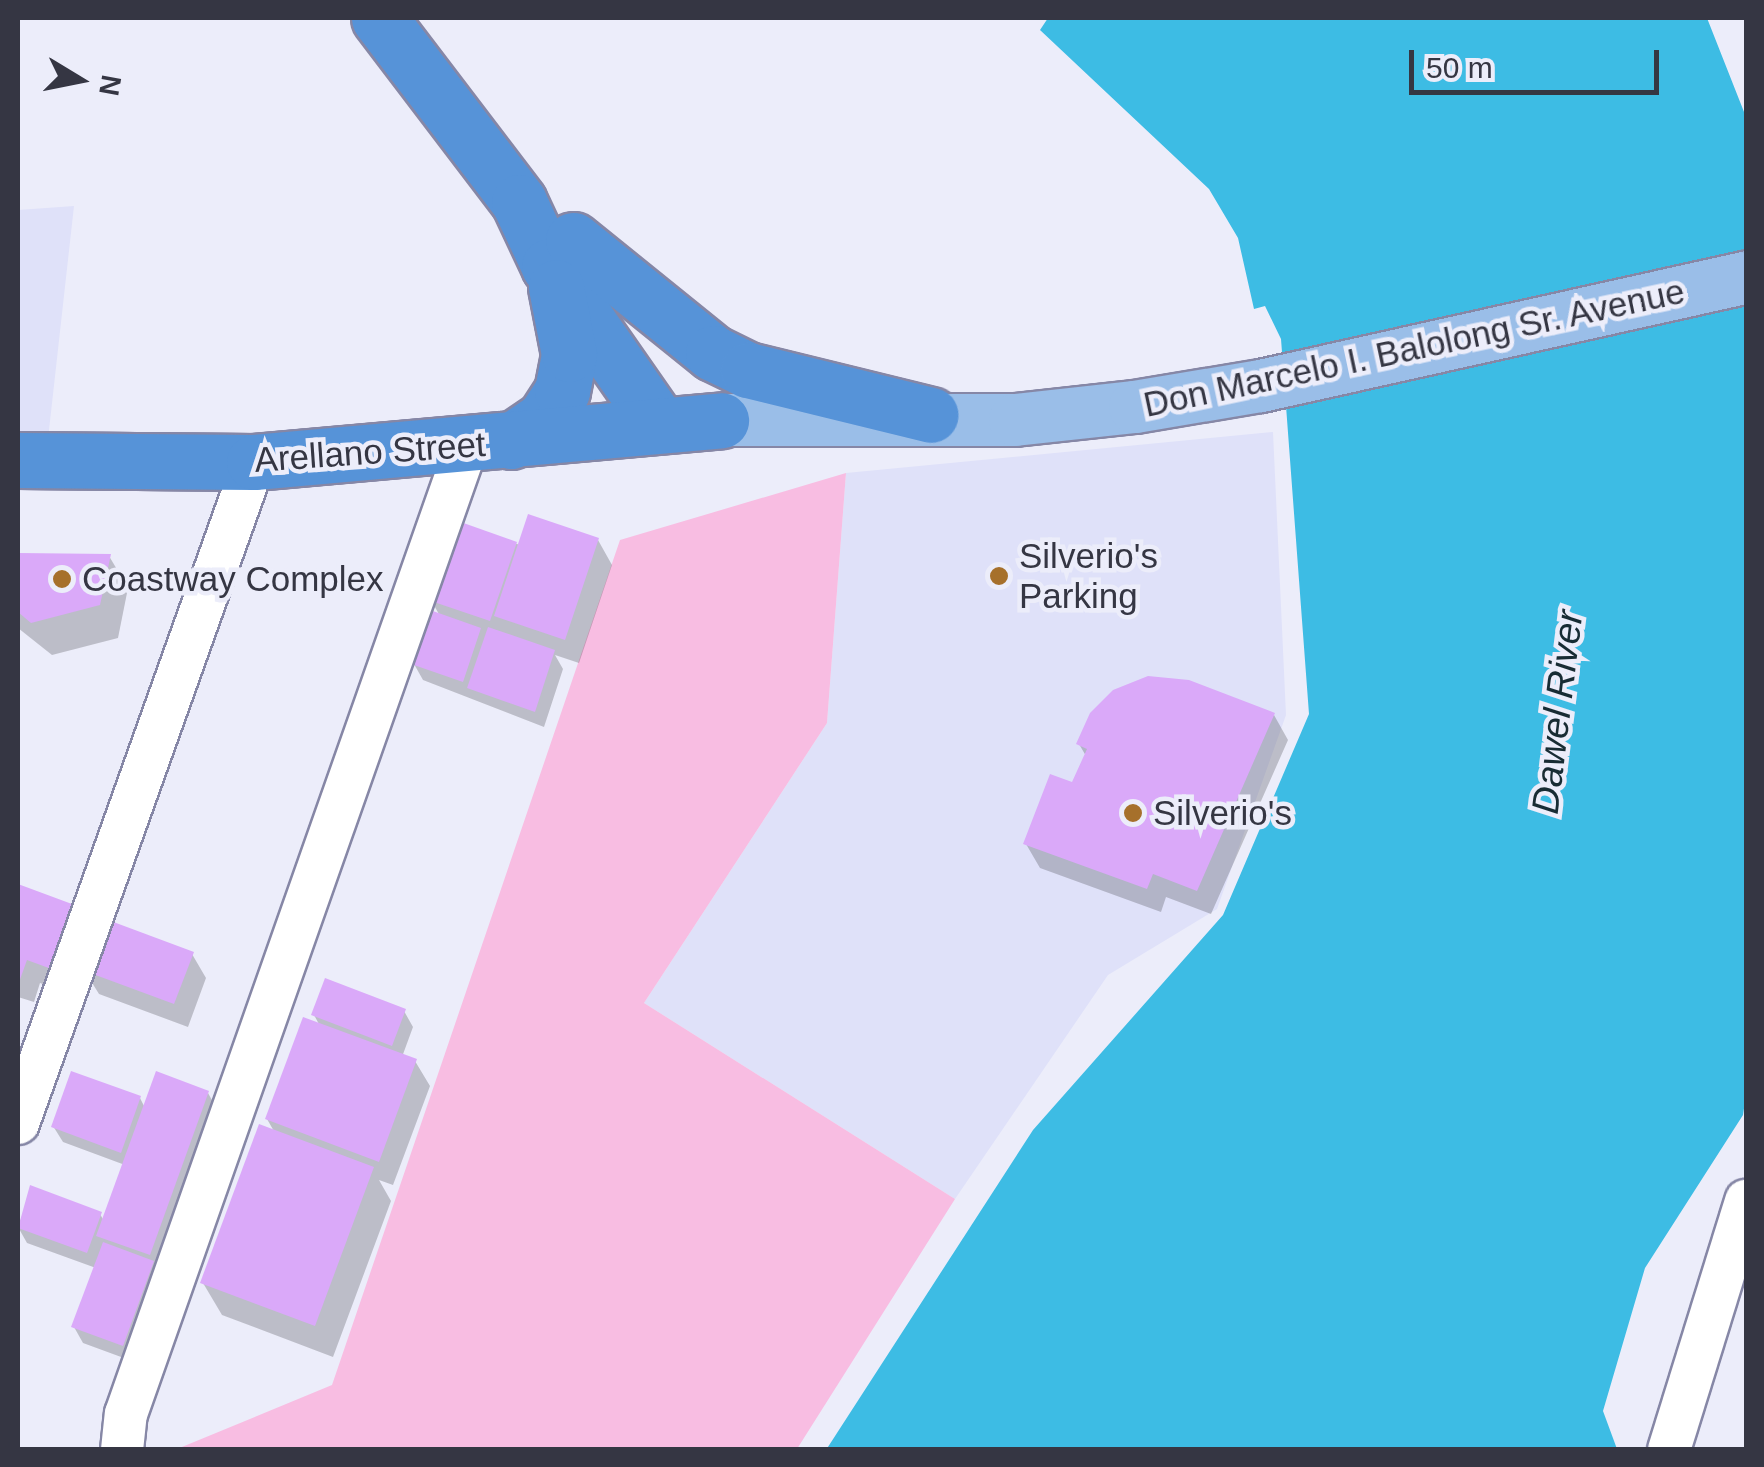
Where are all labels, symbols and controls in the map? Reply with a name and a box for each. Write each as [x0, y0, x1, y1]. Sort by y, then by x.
north arrow [30, 30, 130, 130]
scale bar [1414, 30, 1664, 92]
text: 50 m [1426, 51, 1493, 84]
text: N [93, 73, 127, 98]
street label: Don Marcelo I. Balolong Sr. Avenue [1139, 270, 1689, 426]
street label: Arellano Street [253, 423, 487, 481]
place label: Silverio's Parking [1019, 535, 1158, 617]
place label: Coastway Complex [82, 558, 383, 600]
marker: Silverio's Parking [988, 565, 1010, 587]
marker: Coastway Complex [51, 568, 73, 590]
water label: Dawel River [1523, 608, 1593, 816]
place label: Silverio's [1153, 792, 1292, 834]
marker: Silverio's [1122, 802, 1144, 824]

